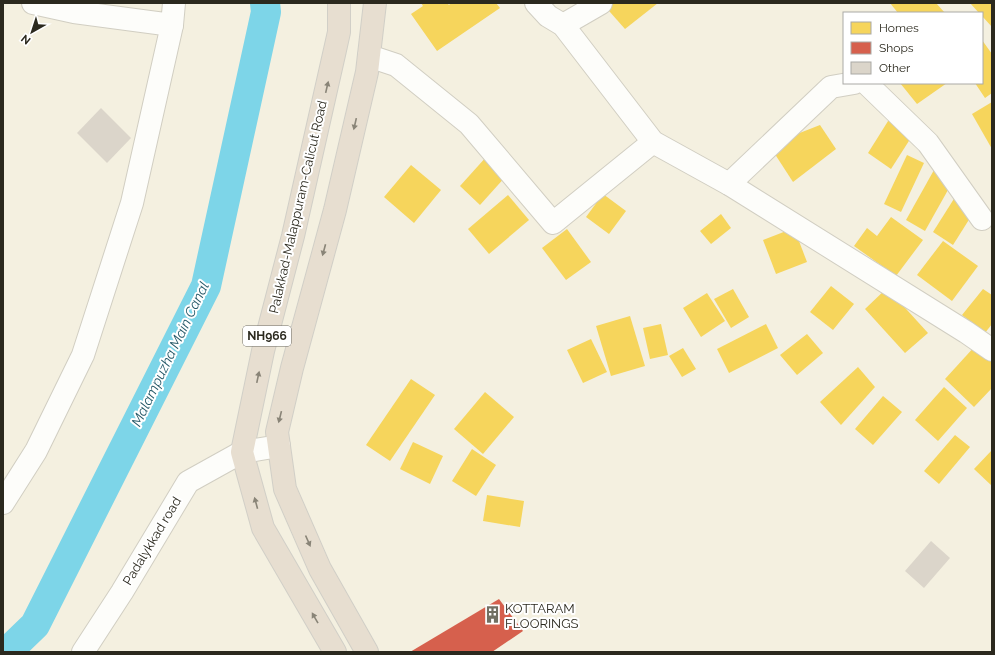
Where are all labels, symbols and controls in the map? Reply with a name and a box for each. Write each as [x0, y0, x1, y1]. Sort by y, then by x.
north arrow [12, 12, 52, 52]
legend [843, 12, 983, 84]
text: Homes [879, 21, 919, 35]
text: N [19, 32, 33, 47]
text: Shops [879, 41, 914, 55]
text: Other [879, 61, 911, 75]
one-way arrow [324, 80, 330, 93]
street label: Palakkad-Malappuram-Calicut Road [266, 99, 330, 315]
one-way arrow [352, 118, 358, 130]
one-way arrow [321, 245, 327, 257]
water label: Malampuzha Main Canal [128, 279, 212, 429]
road number: NH966 [243, 326, 291, 346]
one-way arrow [255, 370, 261, 383]
one-way arrow [277, 411, 283, 423]
street label: Padalykkad road [120, 494, 184, 588]
one-way arrow [253, 497, 259, 509]
one-way arrow [305, 535, 311, 546]
place label: KOTTARAM FLOORINGS [505, 601, 578, 631]
building icon: KOTTARAM FLOORINGS [482, 605, 502, 625]
one-way arrow [312, 612, 319, 624]

